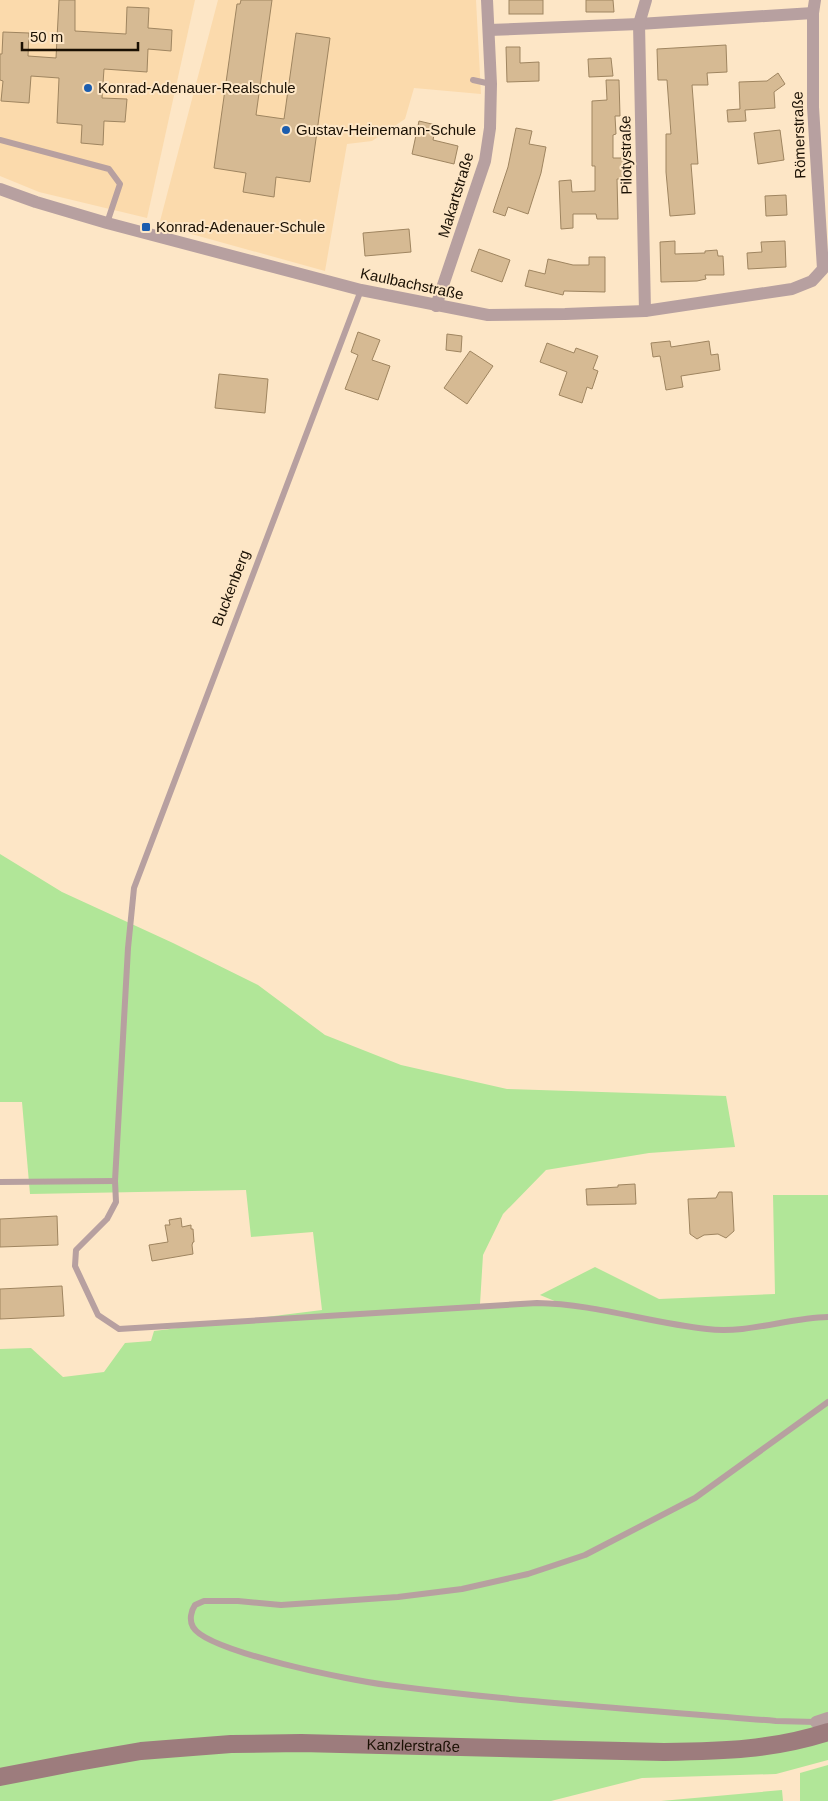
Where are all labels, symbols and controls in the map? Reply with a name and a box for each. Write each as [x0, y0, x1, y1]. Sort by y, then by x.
scale bar [22, 20, 139, 52]
text: 50 m [30, 28, 63, 45]
place label: Konrad-Adenauer-Realschule [98, 79, 296, 96]
marker: Konrad-Adenauer-Realschule [82, 82, 94, 94]
street label: Römerstraße [788, 91, 809, 179]
street label: Pilotystraße [616, 115, 635, 195]
place label: Gustav-Heinemann-Schule [296, 121, 476, 138]
marker: Gustav-Heinemann-Schule [280, 124, 292, 136]
street label: Makartstraße [434, 150, 477, 240]
place label: Konrad-Adenauer-Schule [156, 218, 325, 235]
marker: Konrad-Adenauer-Schule [140, 221, 152, 233]
street label: Kaulbachstraße [359, 264, 465, 303]
street label: Buckenberg [208, 547, 253, 628]
street label: Kanzlerstraße [366, 1736, 460, 1755]

